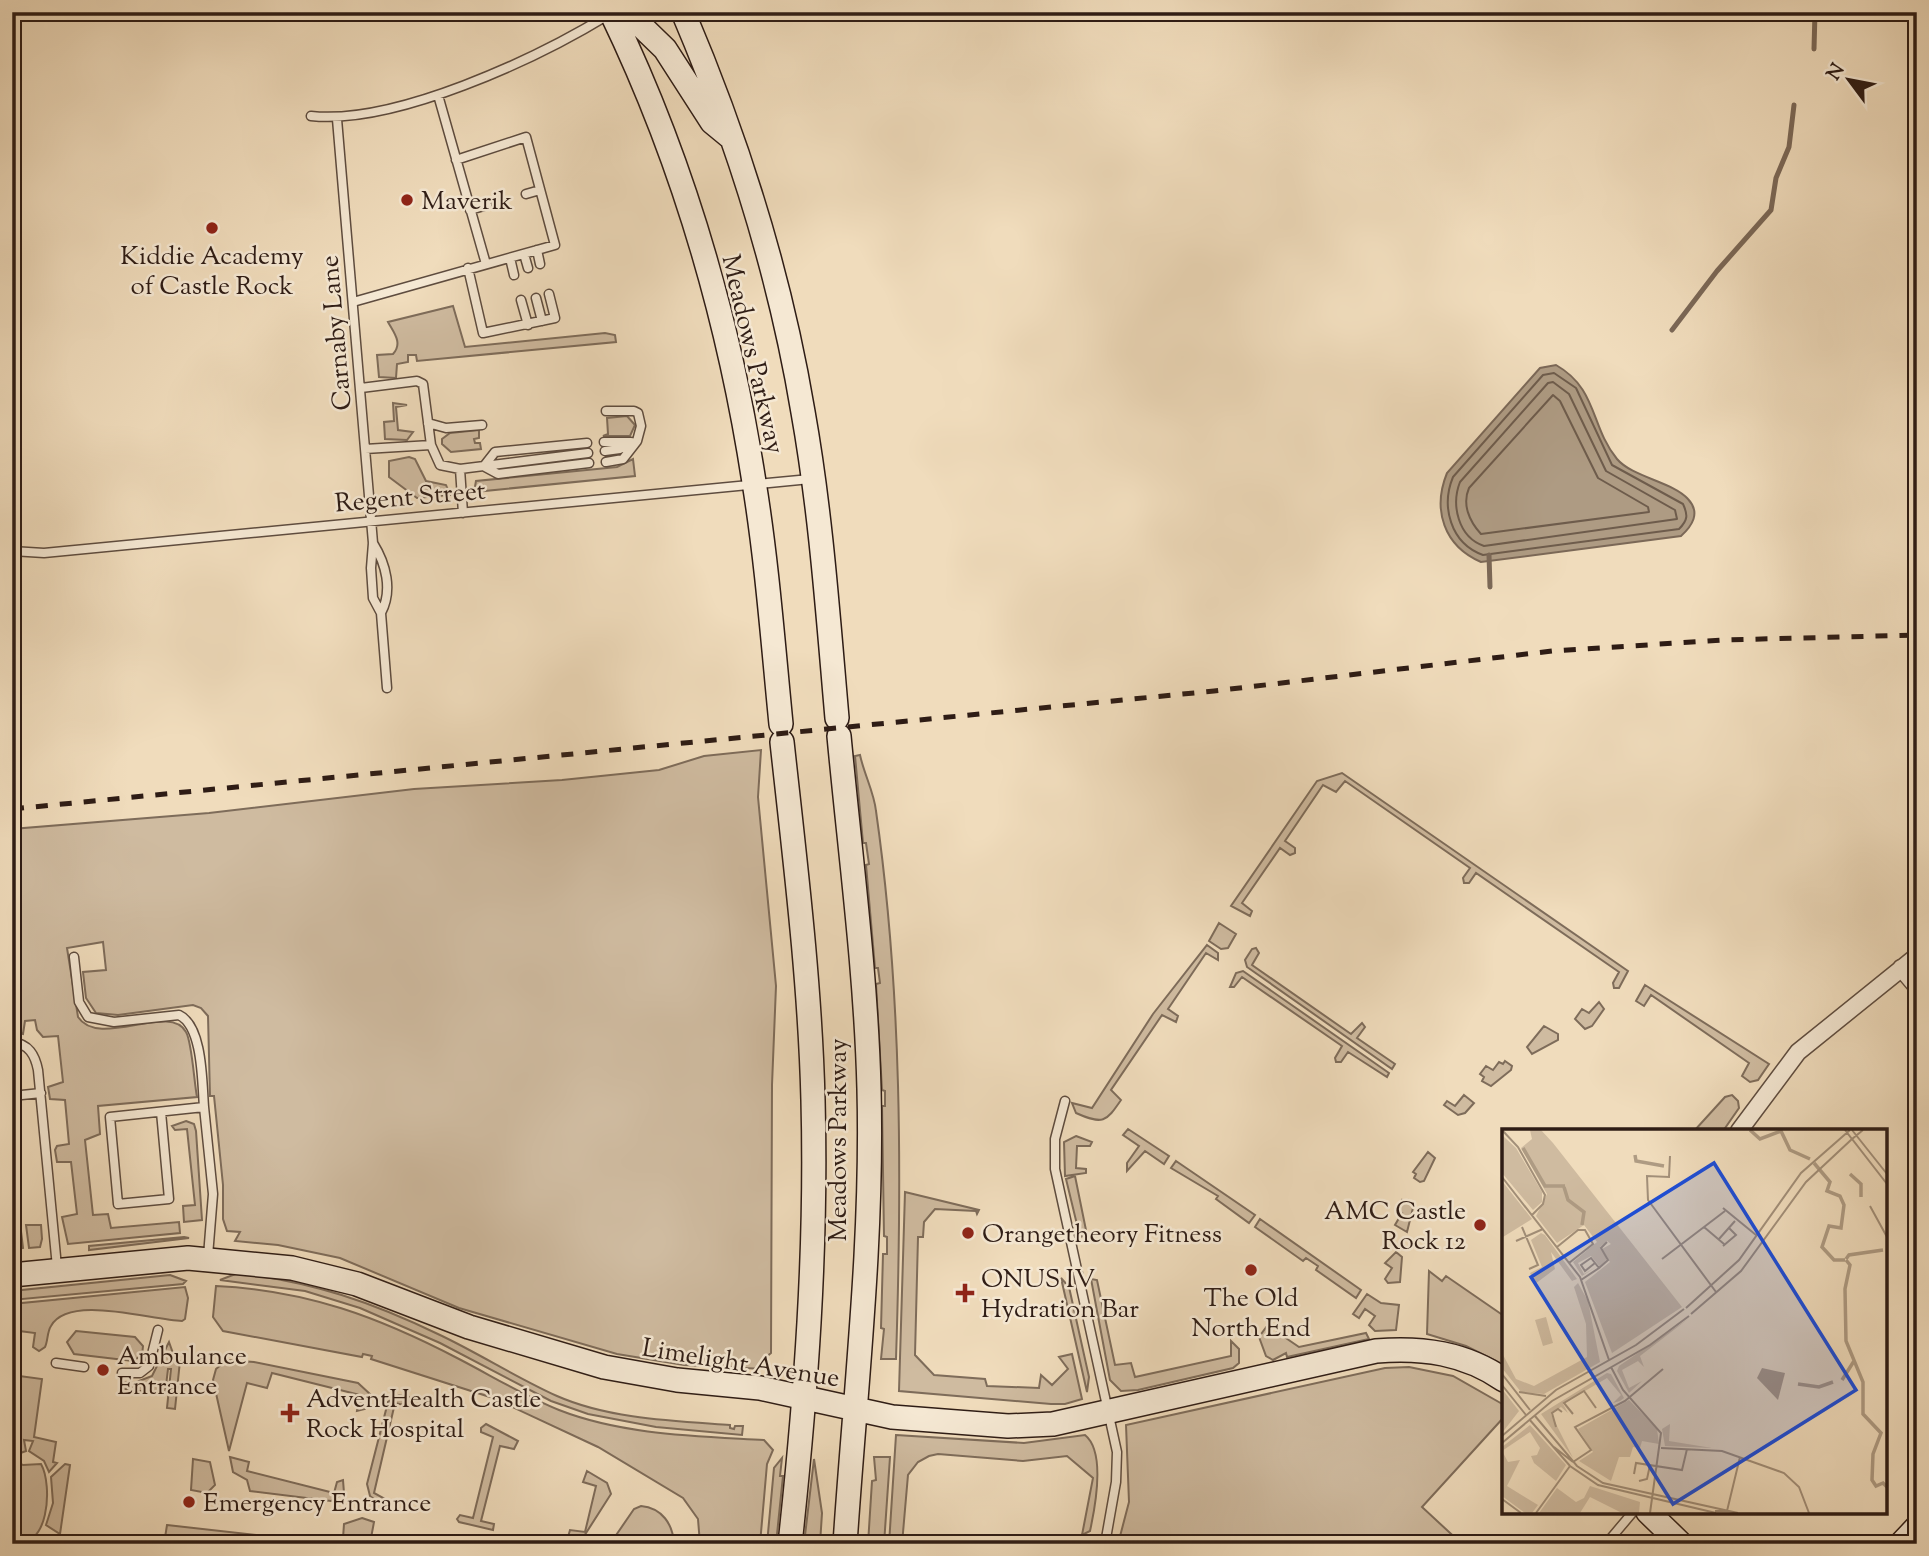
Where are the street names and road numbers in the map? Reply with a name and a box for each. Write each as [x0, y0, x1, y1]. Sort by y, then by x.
street label: Meadows Parkway [711, 251, 792, 458]
street label: Carnaby Lane [312, 254, 363, 412]
street label: Regent Street [333, 473, 487, 524]
street label: Meadows Parkway [821, 1038, 858, 1242]
street label: Limelight Avenue [639, 1331, 842, 1398]

